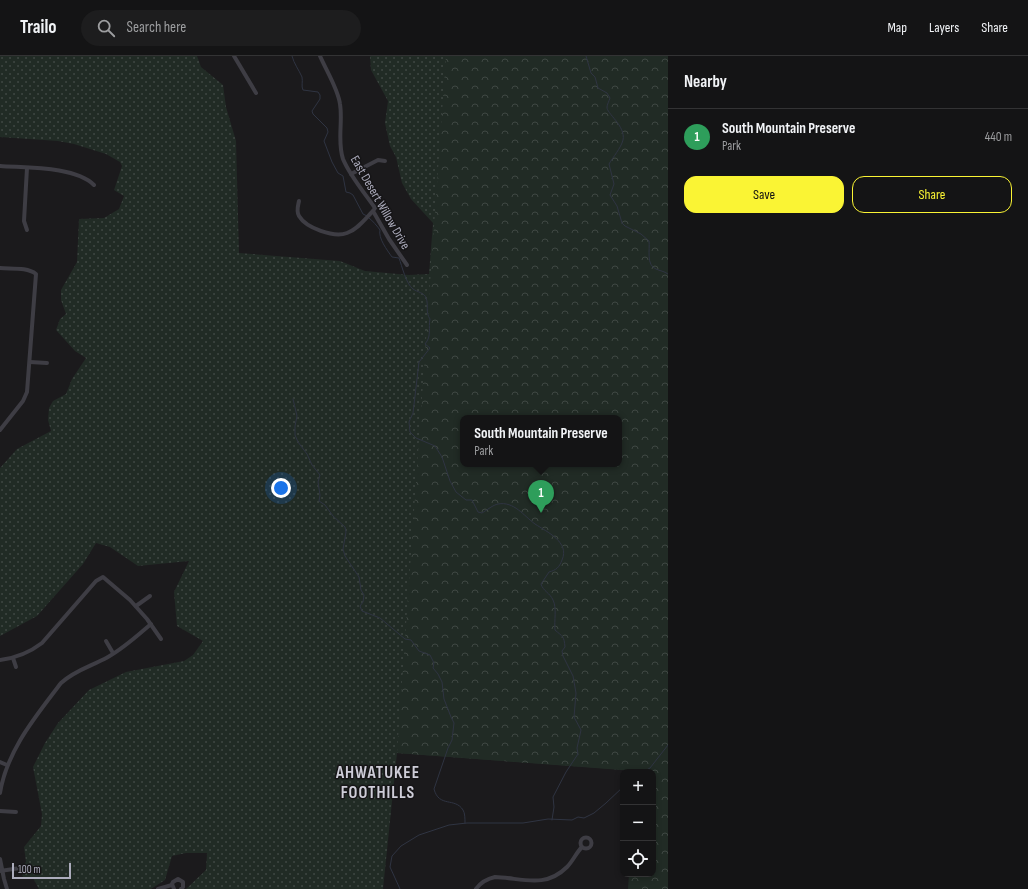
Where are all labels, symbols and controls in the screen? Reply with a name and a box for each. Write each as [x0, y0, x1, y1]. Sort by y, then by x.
search box [81, 10, 361, 46]
text: Trailo [20, 16, 57, 39]
icon: search [95, 17, 117, 39]
text: Search here [127, 18, 186, 37]
text: Map [887, 19, 907, 36]
text: Layers [929, 19, 959, 36]
text: Share [981, 19, 1008, 36]
text: Nearby [684, 72, 727, 92]
text: South Mountain Preserve [722, 119, 855, 138]
text: 1 [694, 129, 700, 145]
text: 440 m [985, 129, 1012, 145]
text: Park [722, 138, 741, 154]
street label: East Desert Willow Drive [347, 153, 413, 252]
button: Save [684, 176, 844, 213]
button: Share [852, 176, 1012, 213]
popup [460, 415, 622, 467]
text: South Mountain Preserve [474, 424, 608, 443]
text: Park [474, 443, 493, 459]
your location [271, 478, 291, 498]
pin: 1 [528, 480, 554, 513]
district label: AHWATUKEE FOOTHILLS [335, 763, 420, 803]
map controls [620, 769, 656, 877]
button: + [620, 769, 656, 805]
button: − [620, 805, 656, 841]
button: locate [620, 841, 656, 877]
scale bar [12, 861, 71, 880]
text: 100 m [18, 863, 40, 876]

